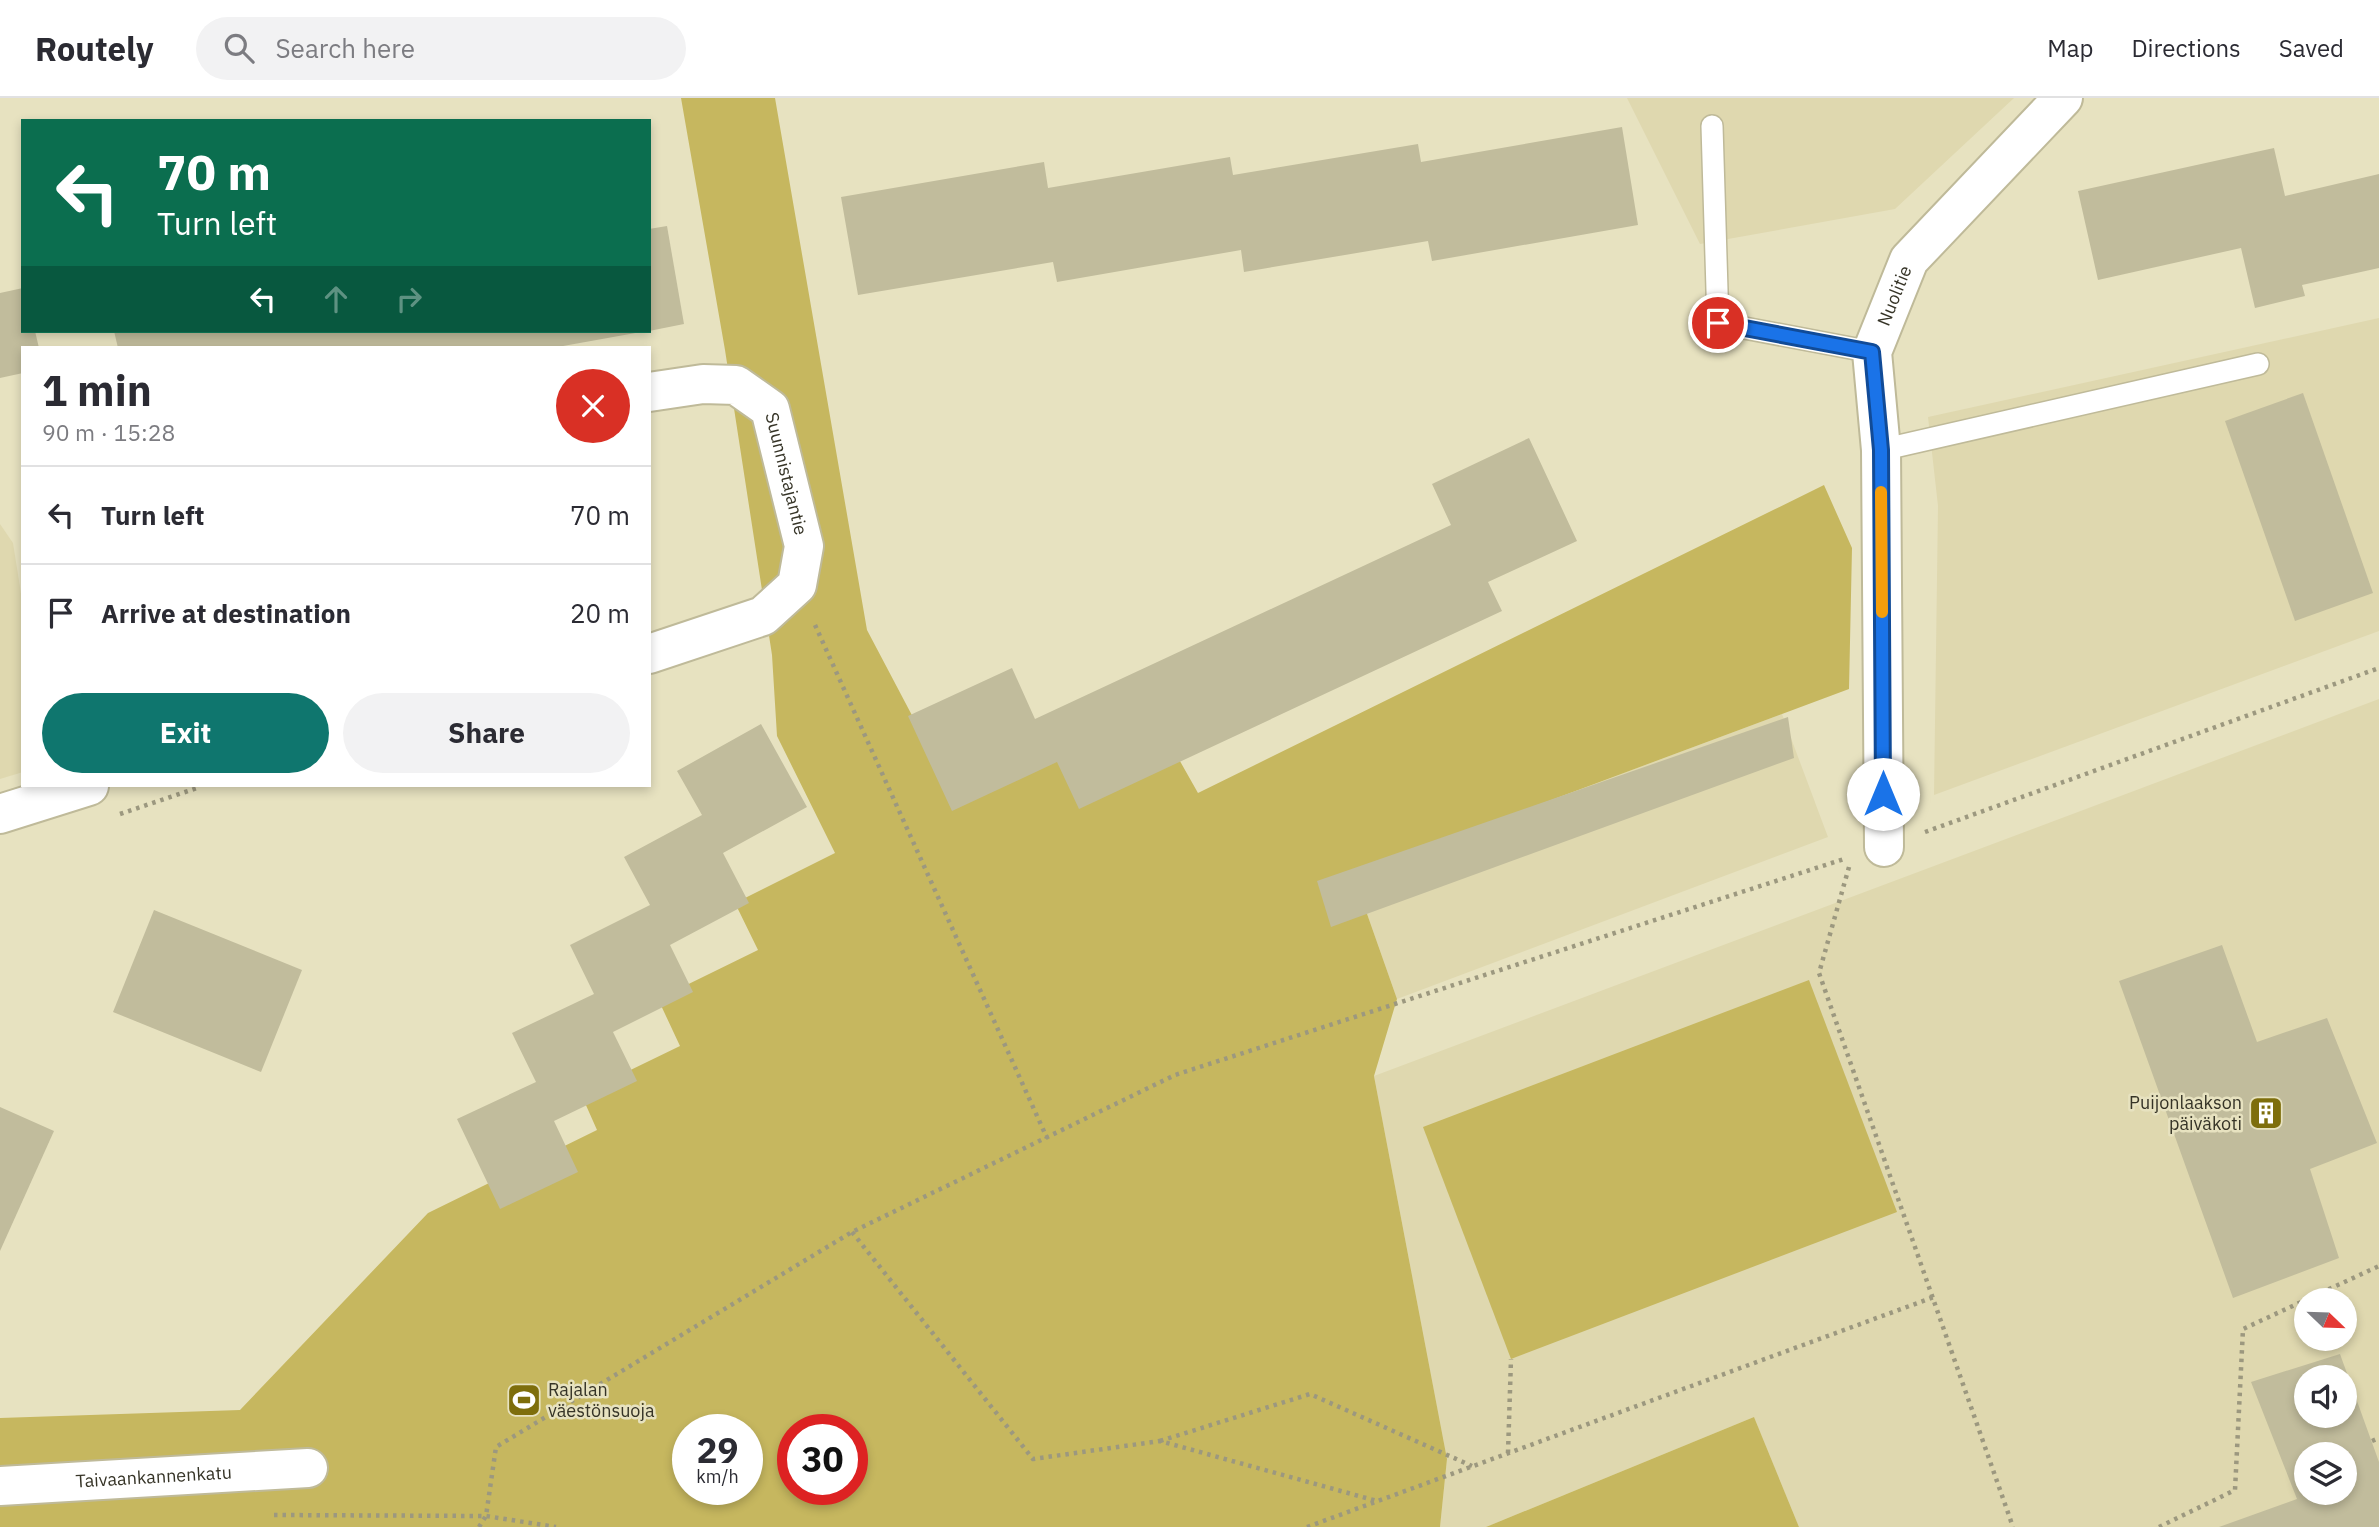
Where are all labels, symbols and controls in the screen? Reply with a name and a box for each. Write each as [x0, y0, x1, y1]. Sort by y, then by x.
search box [196, 17, 686, 80]
text: Routely [35, 27, 154, 70]
icon: search [220, 29, 258, 67]
text: Search here [276, 31, 415, 65]
text: Map [2047, 32, 2093, 64]
text: Directions [2131, 32, 2241, 64]
text: Saved [2279, 32, 2344, 64]
text: 70 m [157, 140, 271, 203]
icon: left [42, 147, 133, 238]
text: Turn left [157, 202, 277, 244]
street label: Nuolitie [1872, 262, 1917, 329]
icon: left [244, 280, 282, 318]
icon: ahead [317, 280, 355, 318]
icon: right [390, 280, 428, 318]
pin [1688, 293, 1748, 353]
icon: arrive [1699, 304, 1737, 342]
text: 1 min [42, 363, 152, 418]
button: close [556, 369, 630, 443]
street label: Suunnistajantie [760, 410, 813, 538]
text: 90 m · 15:28 [42, 417, 175, 447]
icon: left [42, 496, 80, 534]
text: Turn left [101, 498, 204, 532]
text: 70 m [570, 498, 630, 532]
icon: arrive [42, 594, 80, 632]
text: Arrive at destination [101, 596, 351, 630]
text: 20 m [570, 596, 630, 630]
button: Exit [42, 693, 329, 773]
button: Share [343, 693, 630, 773]
position arrow [1846, 757, 1920, 831]
place label: Puijonlaakson päiväkoti [2129, 1091, 2242, 1135]
building icon: Puijonlaakson päiväkoti [2247, 1094, 2285, 1132]
north arrow [2294, 1288, 2357, 1351]
map controls [2294, 1288, 2357, 1505]
button: sound [2294, 1365, 2357, 1428]
place label: Rajalan väestönsuoja [548, 1378, 655, 1422]
sports icon: Rajalan väestönsuoja [505, 1381, 543, 1419]
speed limit sign: 30 [777, 1414, 868, 1505]
text: 29 [696, 1427, 739, 1473]
button: layers [2294, 1442, 2357, 1505]
street label: Taivaankannenkatu [75, 1460, 233, 1493]
text: km/h [696, 1465, 739, 1488]

